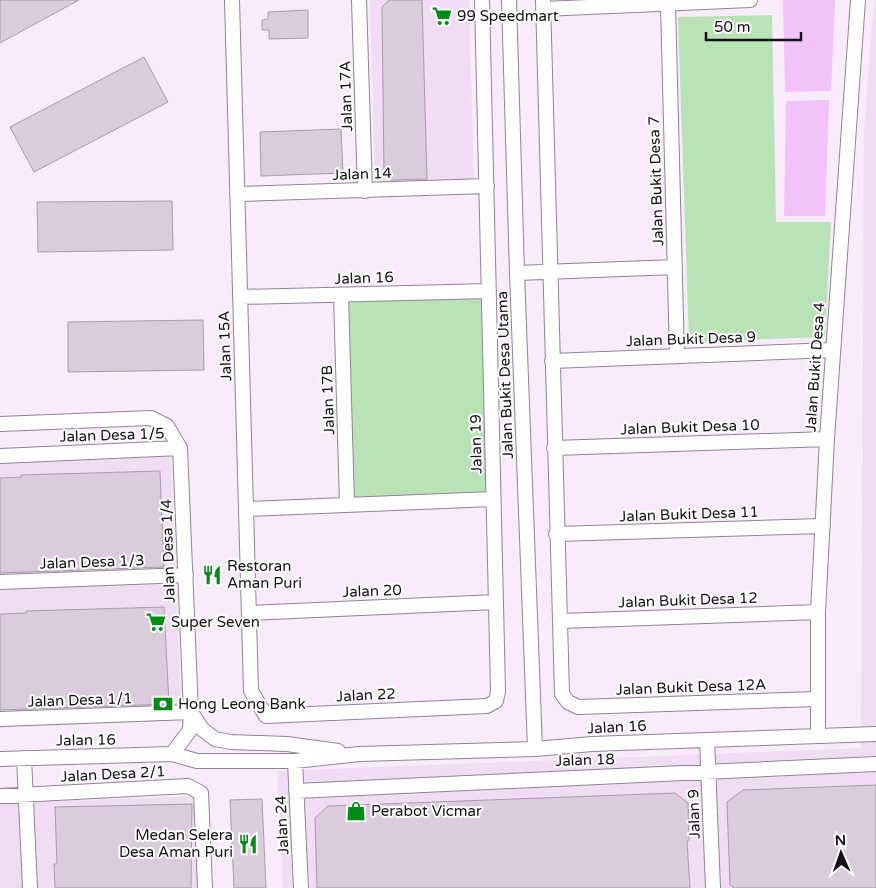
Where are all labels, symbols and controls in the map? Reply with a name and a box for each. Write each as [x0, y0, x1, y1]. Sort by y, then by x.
supermarket icon: 99 Speedmart [431, 5, 453, 27]
place label: 99 Speedmart [457, 7, 559, 25]
scale bar [706, 10, 801, 42]
text: 50 m [714, 18, 751, 36]
street label: Jalan 17A [336, 60, 356, 132]
street label: Jalan Bukit Desa 7 [645, 116, 667, 246]
street label: Jalan 14 [332, 164, 392, 184]
street label: Jalan 16 [334, 268, 394, 288]
street label: Jalan Bukit Desa Utama [493, 291, 517, 459]
street label: Jalan Bukit Desa 4 [801, 302, 829, 432]
street label: Jalan 15A [215, 310, 235, 382]
street label: Jalan Bukit Desa 9 [626, 328, 756, 350]
street label: Jalan 17B [318, 365, 338, 435]
street label: Jalan 19 [466, 414, 486, 474]
street label: Jalan Bukit Desa 10 [620, 416, 760, 438]
street label: Jalan Desa 1/5 [59, 424, 165, 446]
street label: Jalan Desa 1/4 [157, 499, 179, 603]
street label: Jalan Bukit Desa 11 [619, 503, 759, 525]
street label: Jalan Desa 1/3 [39, 551, 145, 573]
place label: Restoran Aman Puri [227, 557, 302, 592]
restaurant icon: Restoran Aman Puri [201, 564, 223, 586]
street label: Jalan 20 [342, 581, 402, 601]
street label: Jalan Bukit Desa 12 [618, 589, 758, 611]
supermarket icon: Super Seven [145, 611, 167, 633]
place label: Super Seven [171, 613, 260, 631]
street label: Jalan Bukit Desa 12A [615, 675, 767, 699]
street label: Jalan 22 [336, 684, 396, 706]
street label: Jalan Desa 1/1 [27, 689, 133, 711]
bank icon: Hong Leong Bank [152, 693, 174, 715]
place label: Hong Leong Bank [178, 695, 306, 713]
street label: Jalan 16 [587, 716, 647, 738]
street label: Jalan 16 [56, 730, 116, 750]
street label: Jalan 18 [555, 750, 615, 770]
street label: Jalan Desa 2/1 [60, 762, 166, 786]
street label: Jalan 9 [684, 789, 704, 839]
street label: Jalan 24 [271, 795, 293, 855]
shop icon: Perabot Vicmar [345, 800, 367, 822]
place label: Perabot Vicmar [371, 802, 482, 820]
place label: Medan Selera Desa Aman Puri [119, 826, 233, 861]
north arrow [816, 828, 866, 878]
text: N [835, 832, 846, 849]
restaurant icon: Medan Selera Desa Aman Puri [237, 833, 259, 855]

